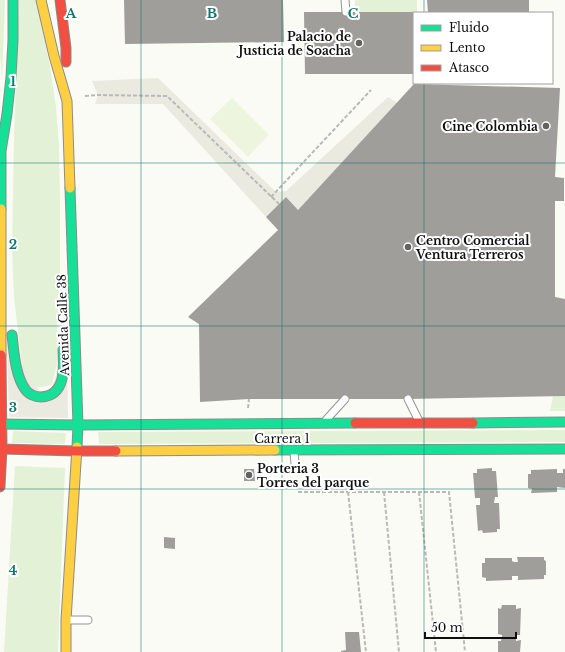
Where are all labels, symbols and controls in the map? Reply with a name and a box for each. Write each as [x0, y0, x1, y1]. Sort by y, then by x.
text: A [65, 5, 77, 22]
text: B [207, 5, 217, 22]
text: C [348, 5, 359, 22]
legend [413, 12, 553, 84]
text: Fluido [449, 20, 489, 35]
place label: Palacio de Justicia de Soacha [236, 29, 351, 58]
marker: Palacio de Justicia de Soacha [354, 38, 364, 48]
text: Lento [449, 40, 485, 55]
text: Atasco [448, 60, 489, 75]
text: 1 [10, 73, 16, 90]
place label: Cine Colombia [442, 119, 538, 134]
marker: Cine Colombia [541, 121, 551, 131]
place label: Centro Comercial Ventura Terreros [415, 233, 530, 262]
text: 2 [9, 236, 17, 253]
marker: Centro Comercial Ventura Terreros [403, 242, 413, 252]
street label: Avenida Calle 38 [54, 274, 72, 377]
text: 3 [9, 399, 17, 416]
street label: Carrera 1 [254, 431, 310, 446]
place label: Porteria 3 Torres del parque [257, 461, 369, 490]
marker: Porteria 3 Torres del parque [244, 470, 254, 480]
text: 4 [9, 562, 18, 579]
scale bar [425, 614, 516, 640]
text: 50 m [431, 620, 463, 635]

